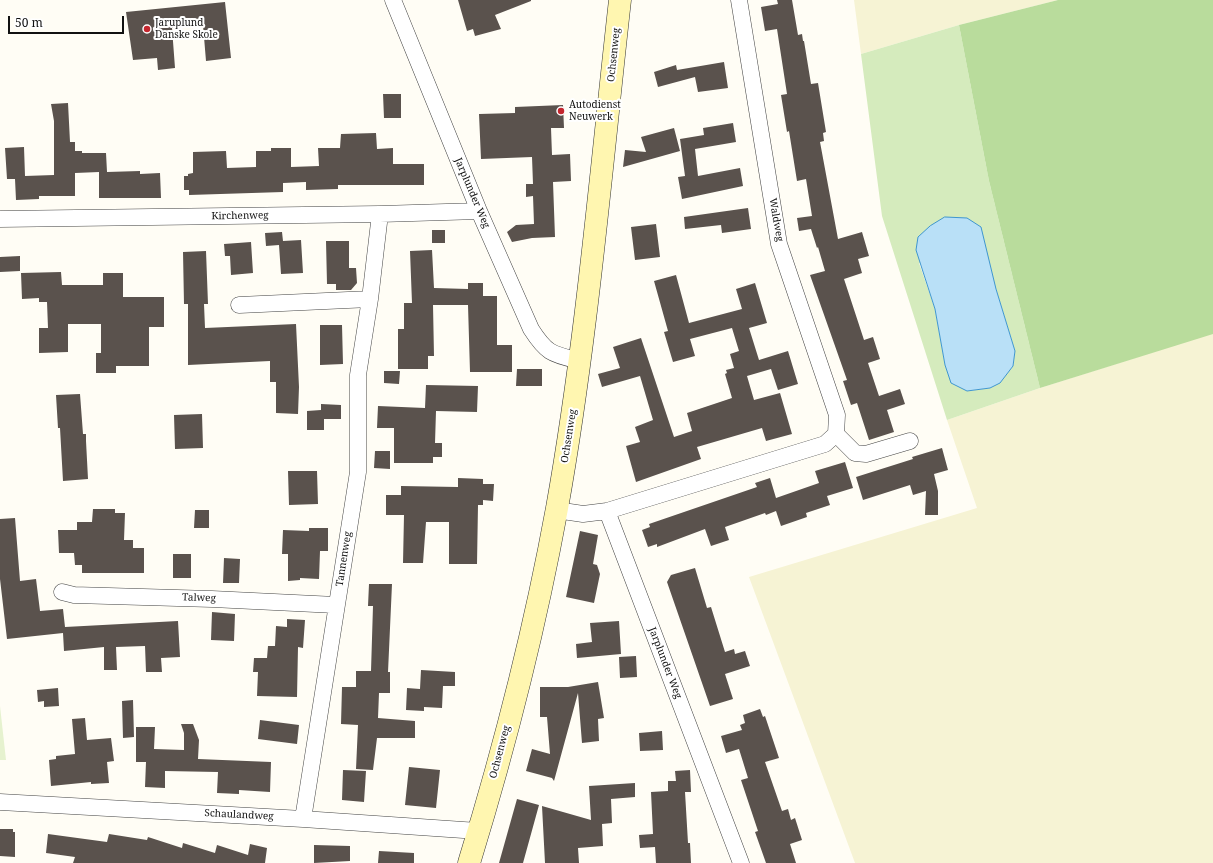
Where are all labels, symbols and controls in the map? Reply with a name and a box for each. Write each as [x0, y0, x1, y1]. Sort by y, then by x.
scale bar [10, 8, 126, 34]
text: 50 m [15, 14, 43, 31]
place label: Jaruplund Danske Skole [155, 17, 218, 40]
marker: Jaruplund Danske Skole [142, 24, 152, 34]
street label: Ochsenweg [605, 27, 623, 83]
place label: Autodienst Neuwerk [569, 99, 621, 122]
marker: Autodienst Neuwerk [556, 106, 566, 116]
street label: Jarplunder Weg [452, 156, 492, 230]
street label: Waldweg [766, 197, 786, 243]
street label: Kirchenweg [211, 210, 269, 222]
street label: Ochsenweg [559, 408, 579, 464]
street label: Tannenweg [334, 531, 354, 587]
street label: Talweg [182, 591, 216, 605]
street label: Jarplunder Weg [646, 626, 684, 700]
street label: Ochsenweg [487, 724, 513, 780]
street label: Schaulandweg [204, 807, 274, 823]

